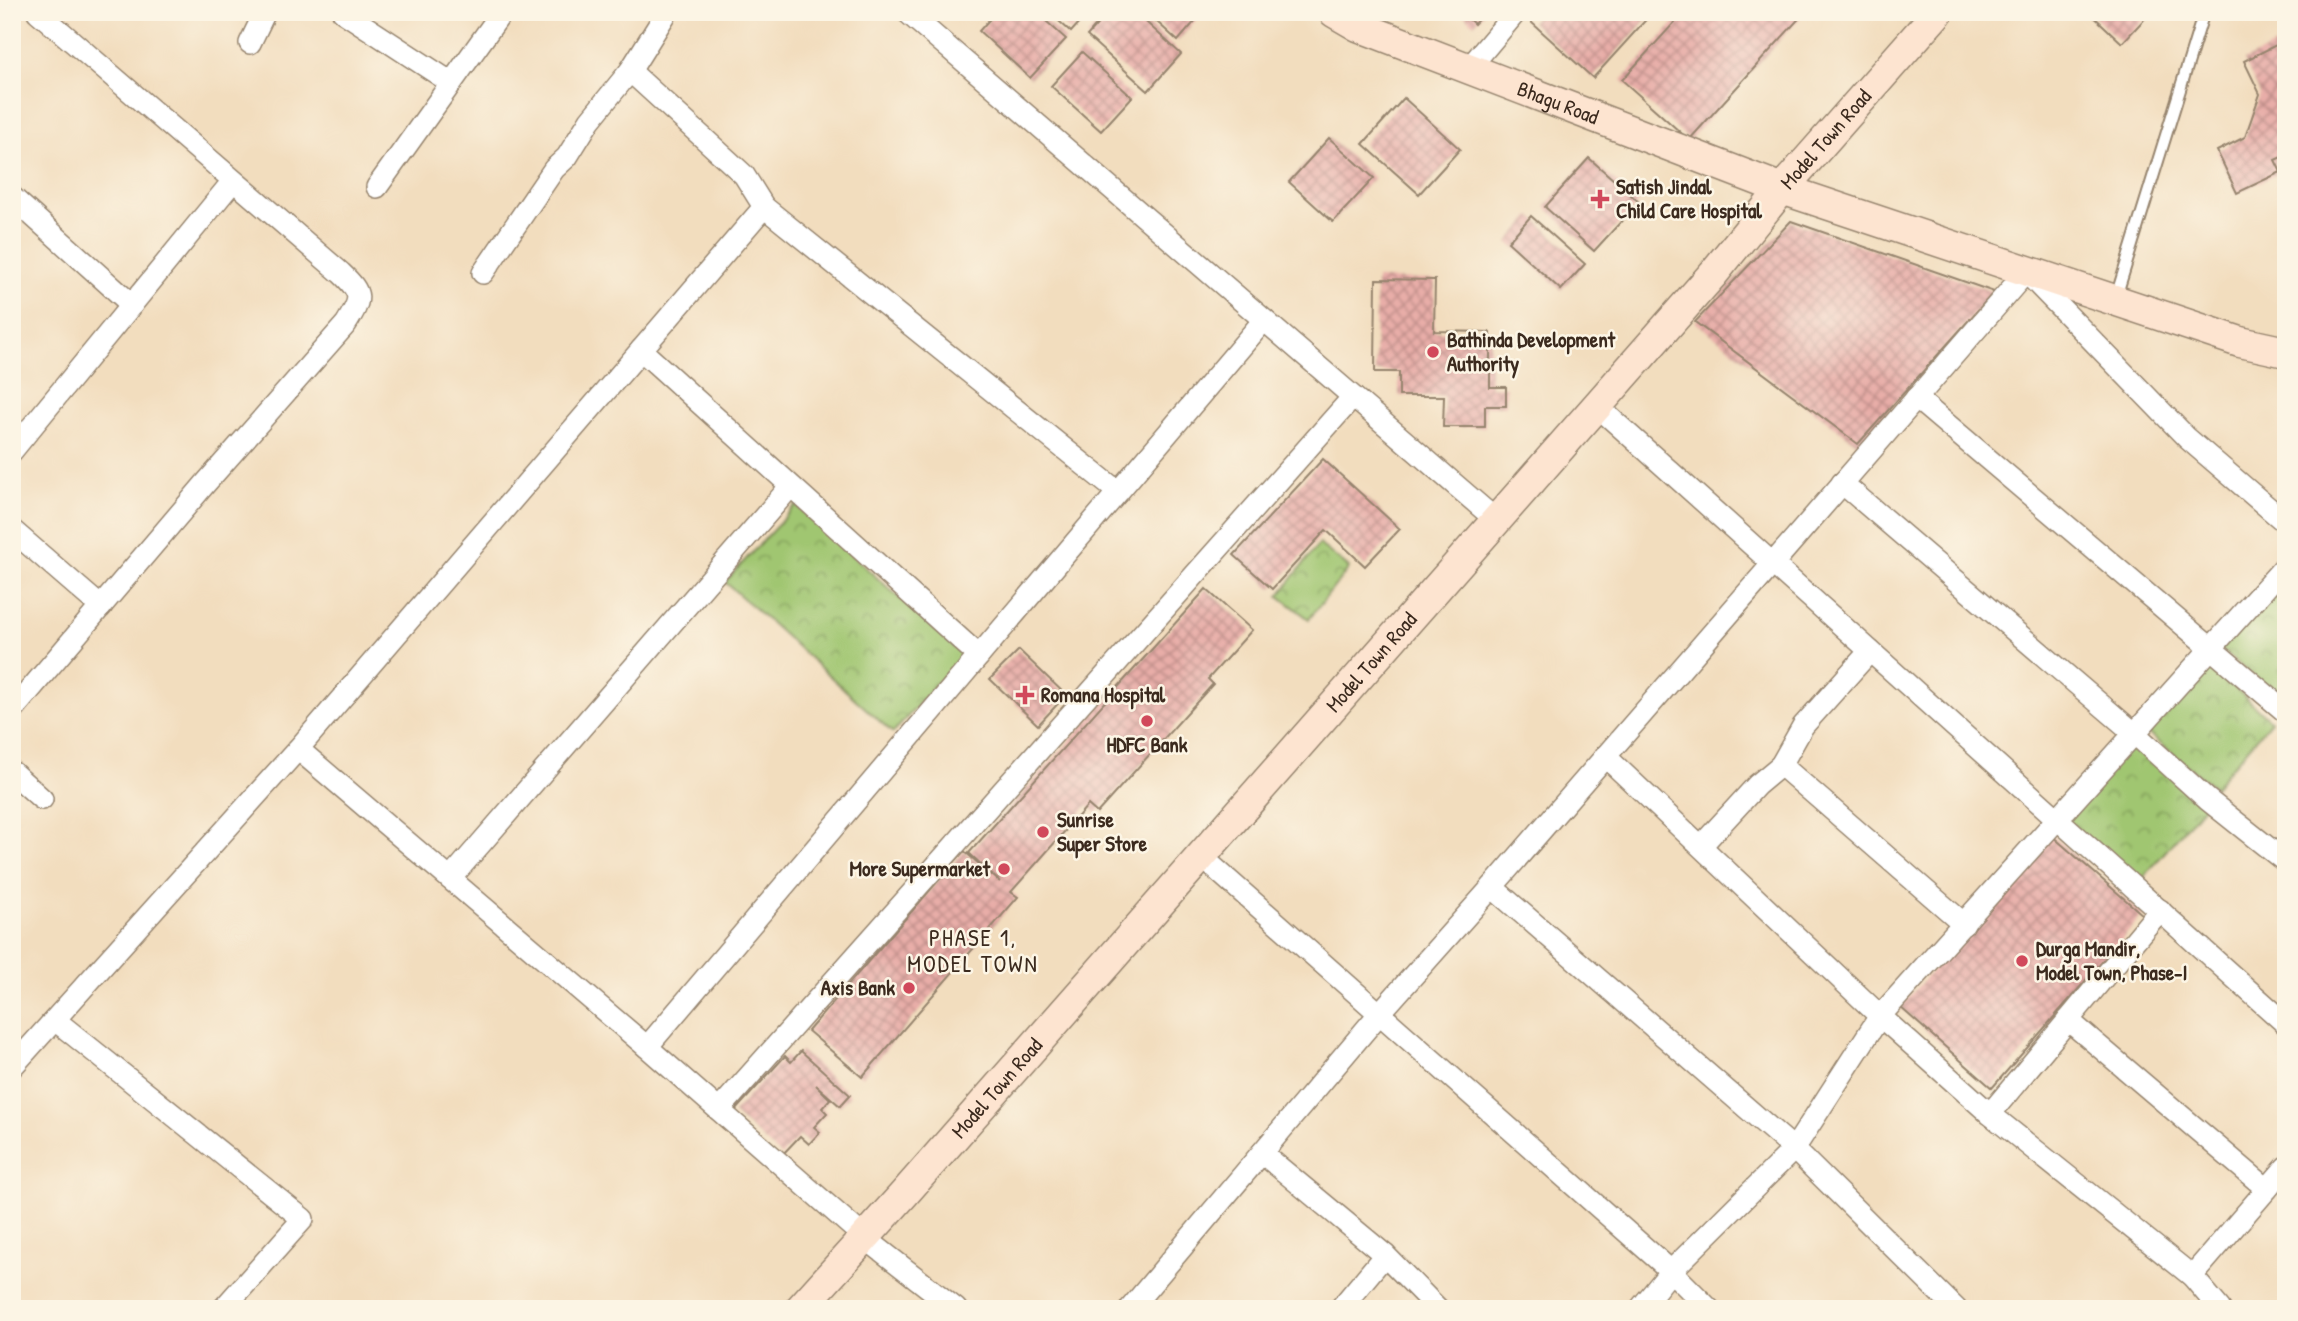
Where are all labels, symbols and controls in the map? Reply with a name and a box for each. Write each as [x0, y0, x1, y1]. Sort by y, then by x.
street label: Bhagu Road [1513, 74, 1603, 131]
street label: Model Town Road [1773, 82, 1878, 195]
place label: Satish Jindal Child Care Hospital [1616, 172, 1762, 226]
marker: Satish Jindal Child Care Hospital [1590, 189, 1610, 209]
place label: Bathinda Development Authority [1447, 325, 1616, 379]
marker: Bathinda Development Authority [1425, 344, 1441, 360]
street label: Model Town Road [1319, 606, 1423, 718]
place label: Romana Hospital [1041, 680, 1166, 710]
marker: Romana Hospital [1015, 685, 1035, 705]
marker: HDFC Bank [1139, 713, 1155, 729]
place label: HDFC Bank [1106, 730, 1188, 759]
place label: Sunrise Super Store [1057, 805, 1148, 859]
marker: Sunrise Super Store [1035, 824, 1051, 840]
place label: More Supermarket [849, 854, 991, 884]
marker: More Supermarket [996, 861, 1012, 877]
district label: PHASE 1, MODEL TOWN [907, 922, 1039, 979]
place label: Durga Mandir, Model Town, Phase-I [2036, 934, 2188, 987]
marker: Durga Mandir, Model Town, Phase-I [2014, 953, 2030, 969]
place label: Axis Bank [821, 973, 895, 1002]
marker: Axis Bank [901, 980, 917, 996]
street label: Model Town Road [945, 1031, 1049, 1144]

